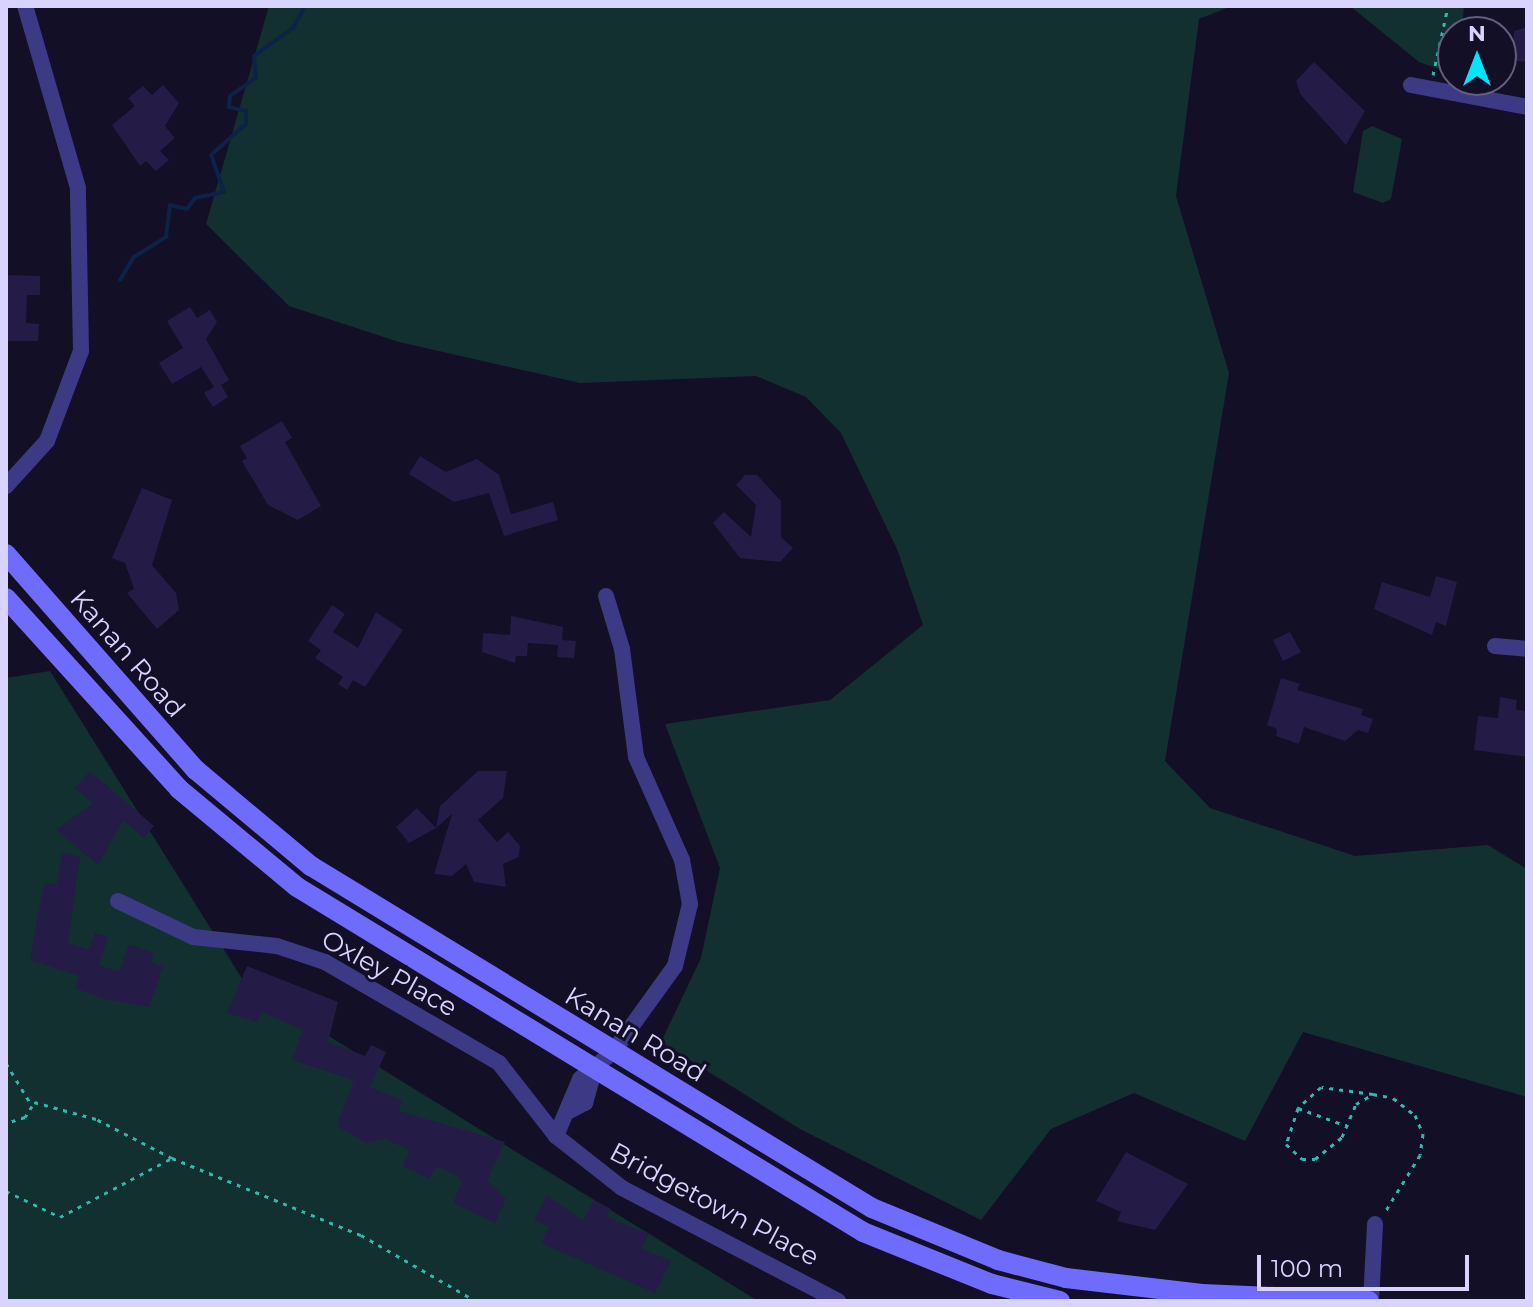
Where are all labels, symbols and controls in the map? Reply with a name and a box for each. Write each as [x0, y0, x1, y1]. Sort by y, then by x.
north arrow [1437, 16, 1517, 96]
text: N [1468, 20, 1486, 47]
street label: Kanan Road [63, 584, 191, 724]
street label: Oxley Place [316, 924, 462, 1024]
street label: Kanan Road [559, 981, 711, 1089]
street label: Bridgetown Place [604, 1137, 824, 1273]
scale bar [1261, 1239, 1473, 1289]
text: 100 m [1271, 1254, 1343, 1283]

